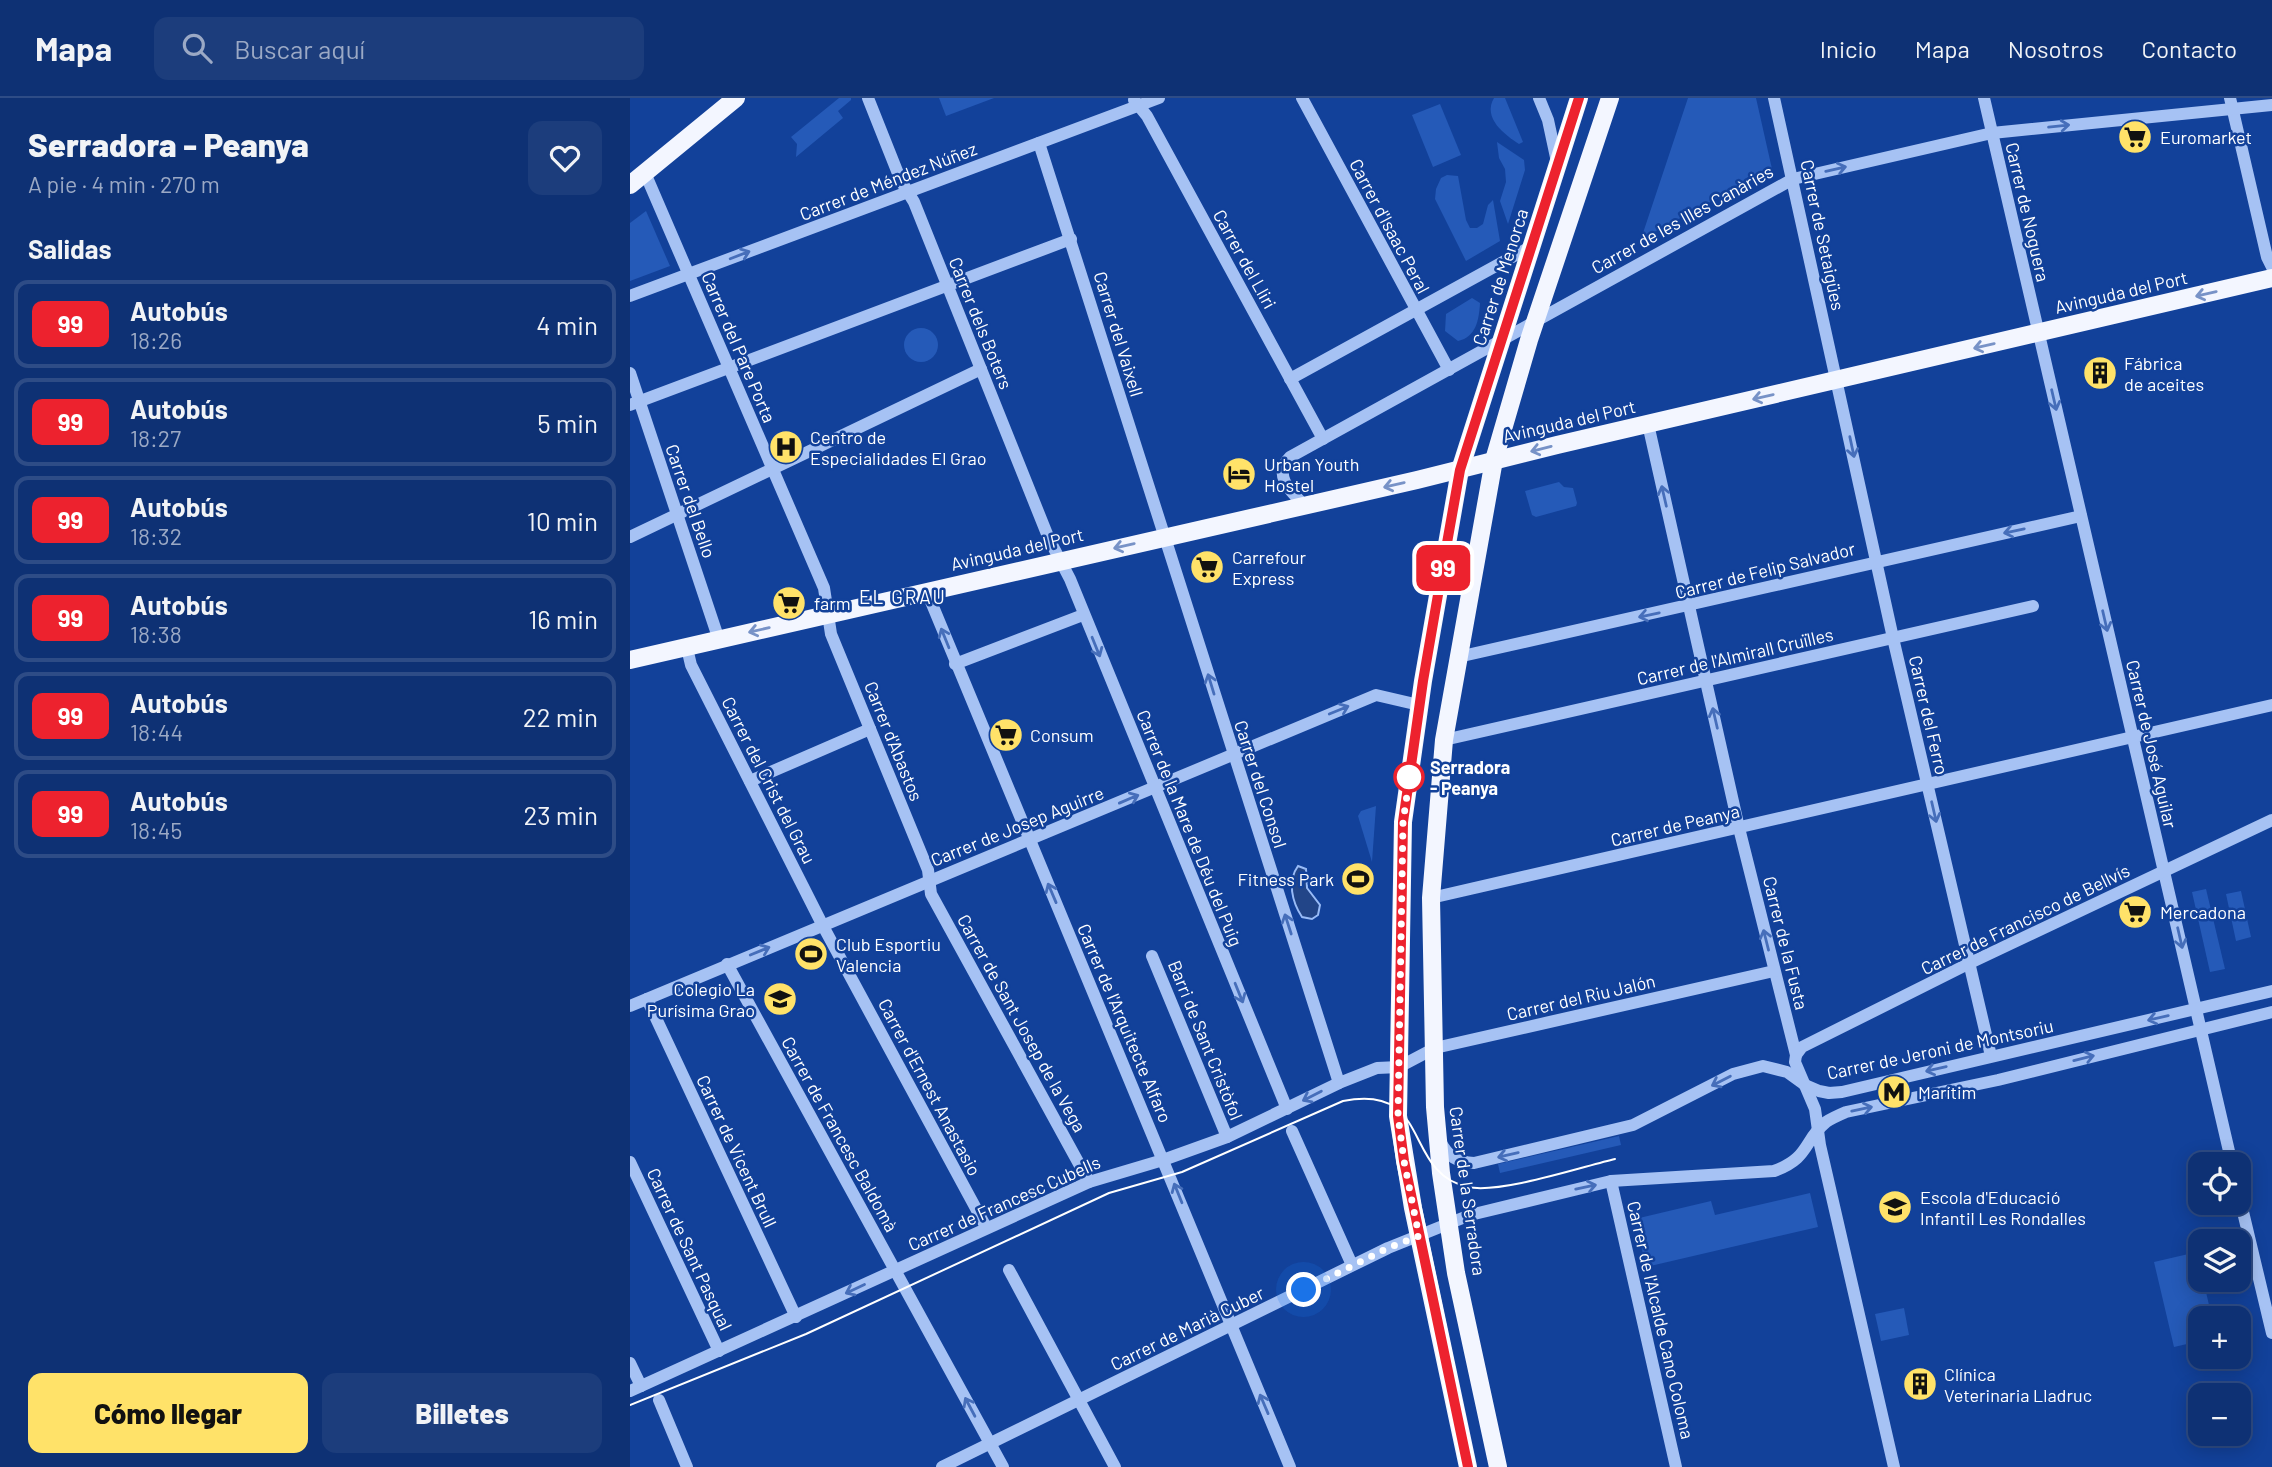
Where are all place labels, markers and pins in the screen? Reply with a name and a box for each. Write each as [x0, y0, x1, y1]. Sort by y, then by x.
supermarket icon: Euromarket [2116, 118, 2154, 156]
place label: Euromarket [2160, 126, 2252, 148]
place label: Fábrica de aceites [2124, 352, 2204, 395]
building icon: Fábrica de aceites [2081, 354, 2119, 392]
place label: Centro de Especialidades El Grao [810, 426, 987, 469]
hospital icon: Centro de Especialidades El Grao [767, 428, 805, 466]
place label: Urban Youth Hostel [1264, 453, 1359, 496]
hotel icon: Urban Youth Hostel [1220, 455, 1258, 493]
place label: Carrefour Express [1232, 546, 1306, 589]
supermarket icon: Carrefour Express [1188, 548, 1226, 586]
supermarket icon: farm [770, 584, 808, 622]
place label: farm [814, 592, 851, 614]
supermarket icon: Consum [987, 716, 1025, 754]
place label: Consum [1030, 724, 1094, 746]
place label: Serradora - Peanya [1430, 756, 1510, 799]
marker: Serradora - Peanya [1394, 762, 1424, 792]
sports icon: Fitness Park [1339, 860, 1377, 898]
place label: Fitness Park [1238, 868, 1334, 890]
supermarket icon: Mercadona [2116, 893, 2154, 931]
place label: Mercadona [2160, 901, 2246, 923]
place label: Club Esportiu Valencia [836, 933, 941, 976]
sports icon: Club Esportiu Valencia [792, 935, 830, 973]
place label: Colegio La Purísima Grao [647, 978, 755, 1021]
school or university icon: Colegio La Purísima Grao [761, 980, 799, 1018]
metro station icon: Marítim [1875, 1073, 1913, 1111]
place label: Marítim [1918, 1081, 1976, 1103]
place label: Escola d'Educació Infantil Les Rondalles [1920, 1186, 2086, 1229]
school or university icon: Escola d'Educació Infantil Les Rondalles [1876, 1188, 1914, 1226]
place label: Clínica Veterinaria Lladruc [1944, 1363, 2092, 1406]
building icon: Clínica Veterinaria Lladruc [1901, 1365, 1939, 1403]

